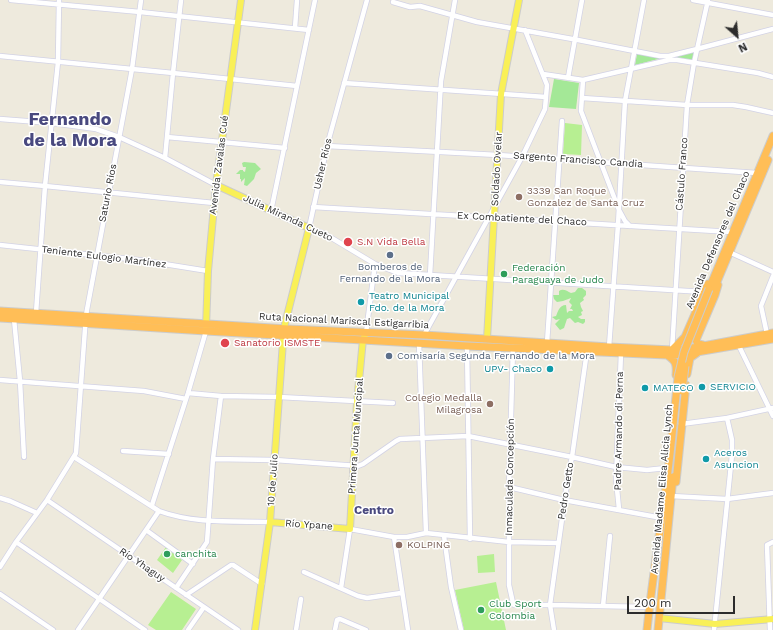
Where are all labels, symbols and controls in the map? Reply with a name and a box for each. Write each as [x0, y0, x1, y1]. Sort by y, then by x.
north arrow [717, 16, 757, 56]
text: N [736, 39, 749, 55]
district label: Fernando de la Mora [23, 109, 117, 152]
street label: Avenida Zavalas Cué [207, 115, 231, 215]
street label: Soldado Ovelar [489, 132, 505, 206]
street label: Usher Ríos [311, 137, 335, 191]
street label: Cástulo Franco [673, 137, 691, 211]
street label: Sargento Francisco Candia [513, 149, 643, 171]
street label: Saturio Ríos [96, 163, 120, 223]
street label: Avenida Defensores del Chaco [683, 169, 753, 311]
place label: 3339 San Roque Gonzalez de Santa Cruz [527, 185, 644, 208]
street label: Julia Miranda Cueto [241, 192, 335, 244]
marker: 3339 San Roque Gonzalez de Santa Cruz [514, 192, 524, 202]
street label: Ex Combatiente del Chaco [457, 210, 587, 228]
marker: S.N Vida Bella [342, 236, 354, 248]
place label: S.N Vida Bella [357, 236, 425, 248]
street label: Teniente Eulogio Martínez [41, 243, 167, 271]
marker: Bomberos de Fernando de la Mora [385, 250, 395, 260]
place label: Bomberos de Fernando de la Mora [340, 261, 440, 284]
place label: Federación Paraguaya de Judo [512, 262, 604, 286]
marker: Federación Paraguaya de Judo [499, 269, 509, 279]
place label: Teatro Municipal Fdo. de la Mora [369, 290, 449, 314]
marker: Teatro Municipal Fdo. de la Mora [356, 297, 366, 307]
street label: Ruta Nacional Mariscal Estigarribia [259, 311, 429, 331]
marker: Sanatorio ISMSTE [219, 337, 231, 349]
place label: Sanatorio ISMSTE [234, 337, 320, 349]
place label: Comisaría Segunda Fernando de la Mora [397, 350, 595, 362]
marker: Comisaría Segunda Fernando de la Mora [384, 351, 394, 361]
place label: UPV- Chaco [484, 363, 542, 375]
marker: UPV- Chaco [545, 364, 555, 374]
street label: Padre Armando di Perna [612, 371, 626, 491]
street label: Primera Junta Muncipal [346, 378, 366, 494]
place label: SERVICIO [710, 381, 756, 393]
place label: MATECO [653, 382, 694, 394]
marker: SERVICIO [697, 382, 707, 392]
marker: MATECO [640, 383, 650, 393]
place label: Colegio Medalla Milagrosa [405, 392, 482, 416]
marker: Colegio Medalla Milagrosa [485, 399, 495, 409]
street label: Avenida Madame Elisa Alicia Lynch [649, 404, 675, 574]
street label: Inmaculada Concepción [503, 418, 517, 536]
place label: Aceros Asuncion [714, 447, 759, 470]
street label: 10 de Julio [265, 453, 281, 507]
marker: Aceros Asuncion [701, 454, 711, 464]
street label: Pedro Getto [556, 461, 576, 521]
district label: Centro [354, 503, 394, 517]
street label: Río Ypane [285, 517, 333, 533]
place label: KOLPING [407, 539, 450, 551]
marker: KOLPING [394, 540, 404, 550]
street label: Río Yhaguy [117, 545, 167, 585]
place label: canchita [175, 548, 217, 560]
marker: canchita [162, 549, 172, 559]
scale bar [629, 588, 737, 614]
text: 200 m [634, 596, 671, 610]
place label: Club Sport Colombia [489, 598, 541, 622]
marker: Club Sport Colombia [476, 605, 486, 615]

